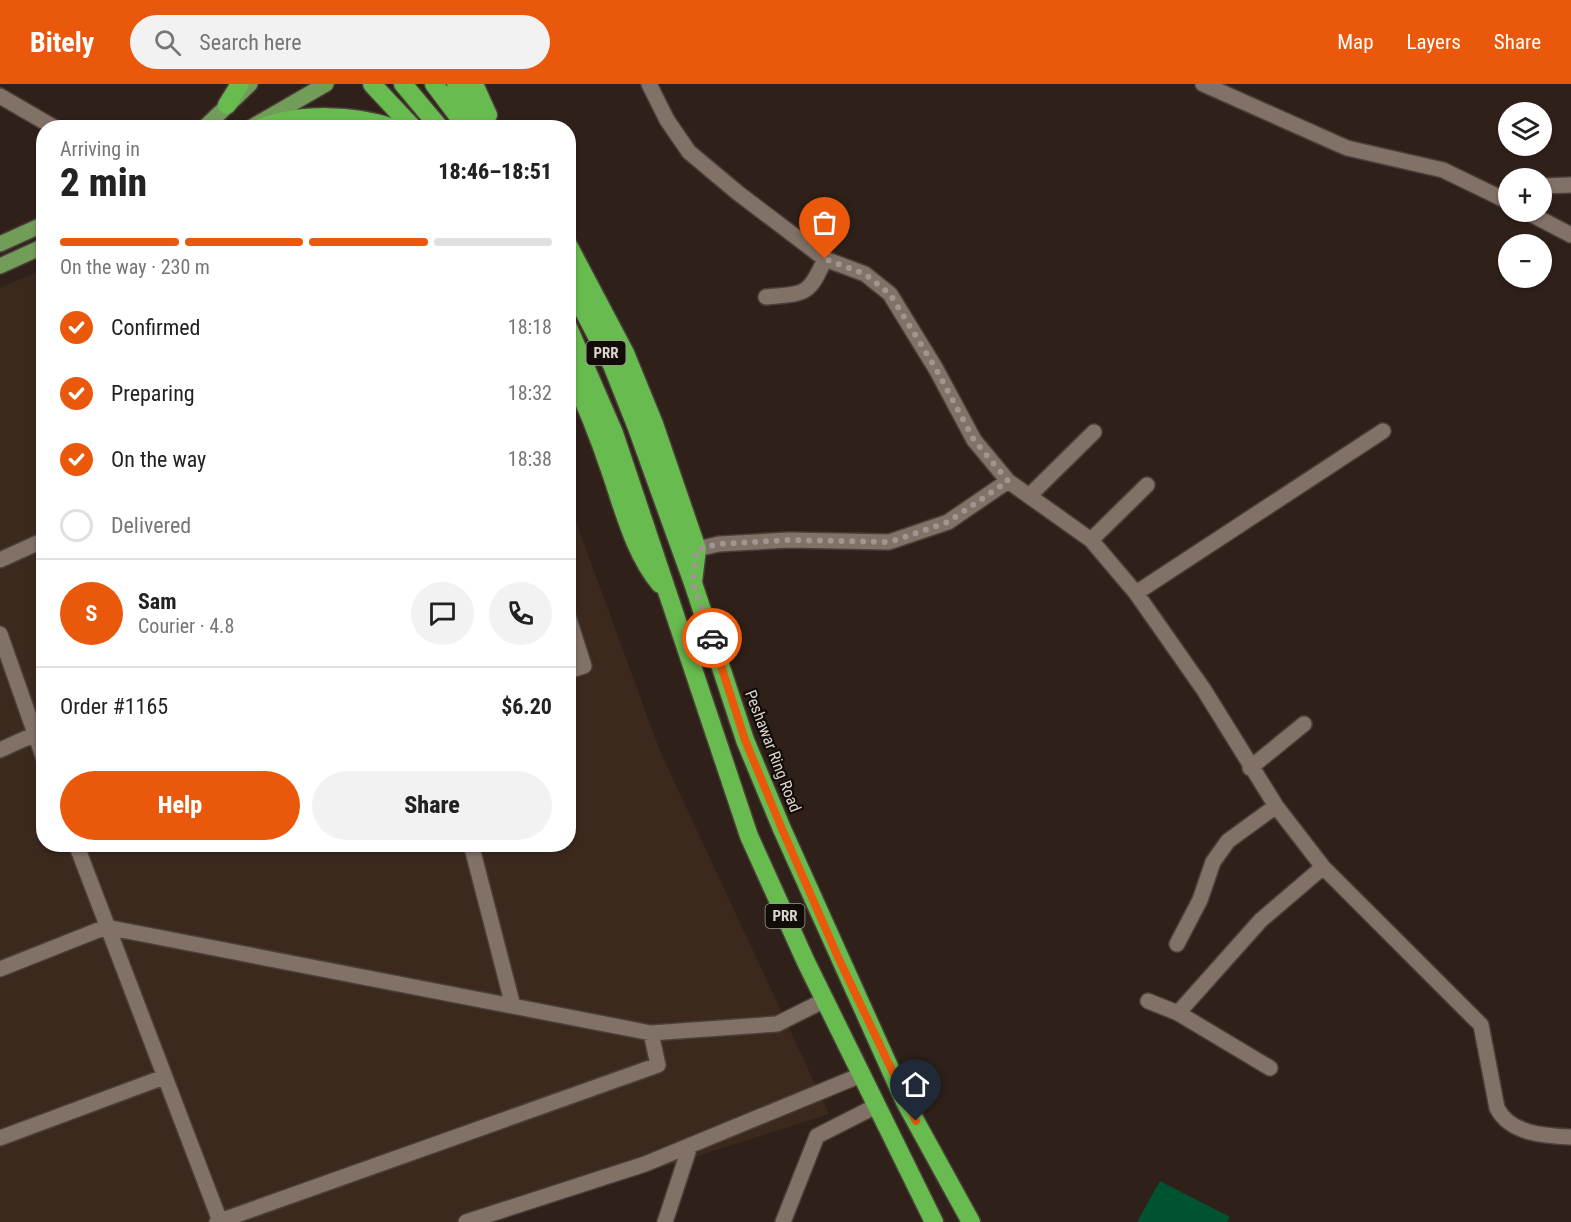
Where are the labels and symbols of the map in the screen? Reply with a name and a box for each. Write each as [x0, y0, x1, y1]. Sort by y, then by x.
pin [799, 197, 850, 259]
road number: PRR [586, 341, 626, 365]
courier [682, 608, 742, 668]
street label: Peshawar Ring Road [741, 687, 805, 815]
road number: PRR [766, 904, 804, 928]
pin [890, 1059, 941, 1121]

